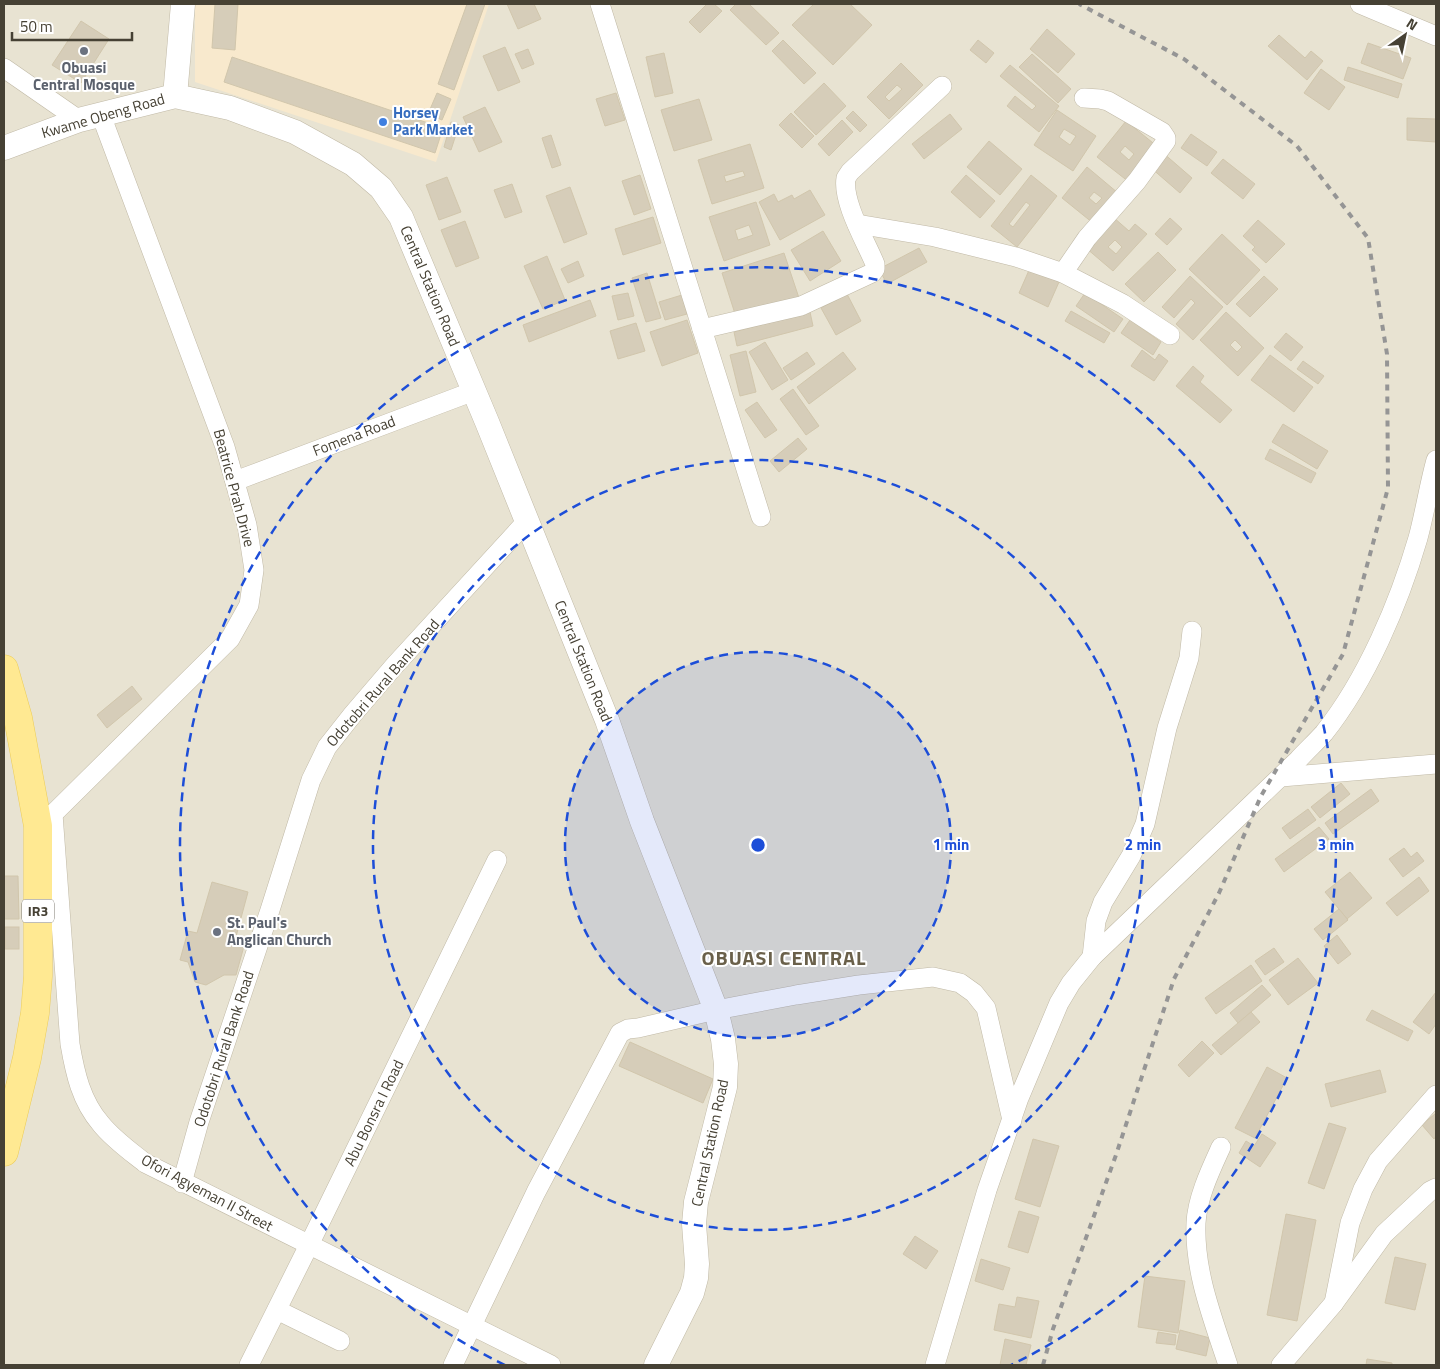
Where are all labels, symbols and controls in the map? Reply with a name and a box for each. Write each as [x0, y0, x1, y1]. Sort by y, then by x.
scale bar [12, 10, 132, 42]
north arrow [1380, 10, 1430, 60]
text: N [1403, 12, 1422, 35]
text: 50 m [20, 15, 53, 38]
marker: Obuasi Central Mosque [78, 45, 90, 57]
place label: Obuasi Central Mosque [33, 56, 135, 96]
street label: Kwame Obeng Road [38, 87, 167, 144]
place label: Horsey Park Market [393, 101, 473, 141]
marker: Horsey Park Market [377, 116, 389, 128]
street label: Central Station Road [395, 222, 466, 350]
street label: Fomena Road [309, 409, 399, 462]
street label: Beatrice Prah Drive [208, 426, 261, 549]
street label: Central Station Road [549, 597, 618, 725]
street label: Odotobri Rural Bank Road [320, 614, 445, 752]
text: 1 min [933, 833, 969, 856]
text: 2 min [1125, 833, 1161, 856]
text: 3 min [1318, 833, 1354, 856]
centre of rings [749, 836, 767, 854]
road number: IR3 [22, 899, 54, 922]
place label: St. Paul's Anglican Church [227, 911, 332, 951]
marker: St. Paul's Anglican Church [211, 926, 223, 938]
district label: OBUASI CENTRAL [701, 942, 867, 973]
street label: Odotobri Rural Bank Road [187, 968, 260, 1130]
street label: Abu Bonsra I Road [338, 1056, 409, 1170]
street label: Central Station Road [685, 1077, 734, 1209]
street label: Ofori Agyeman II Street [137, 1148, 278, 1237]

